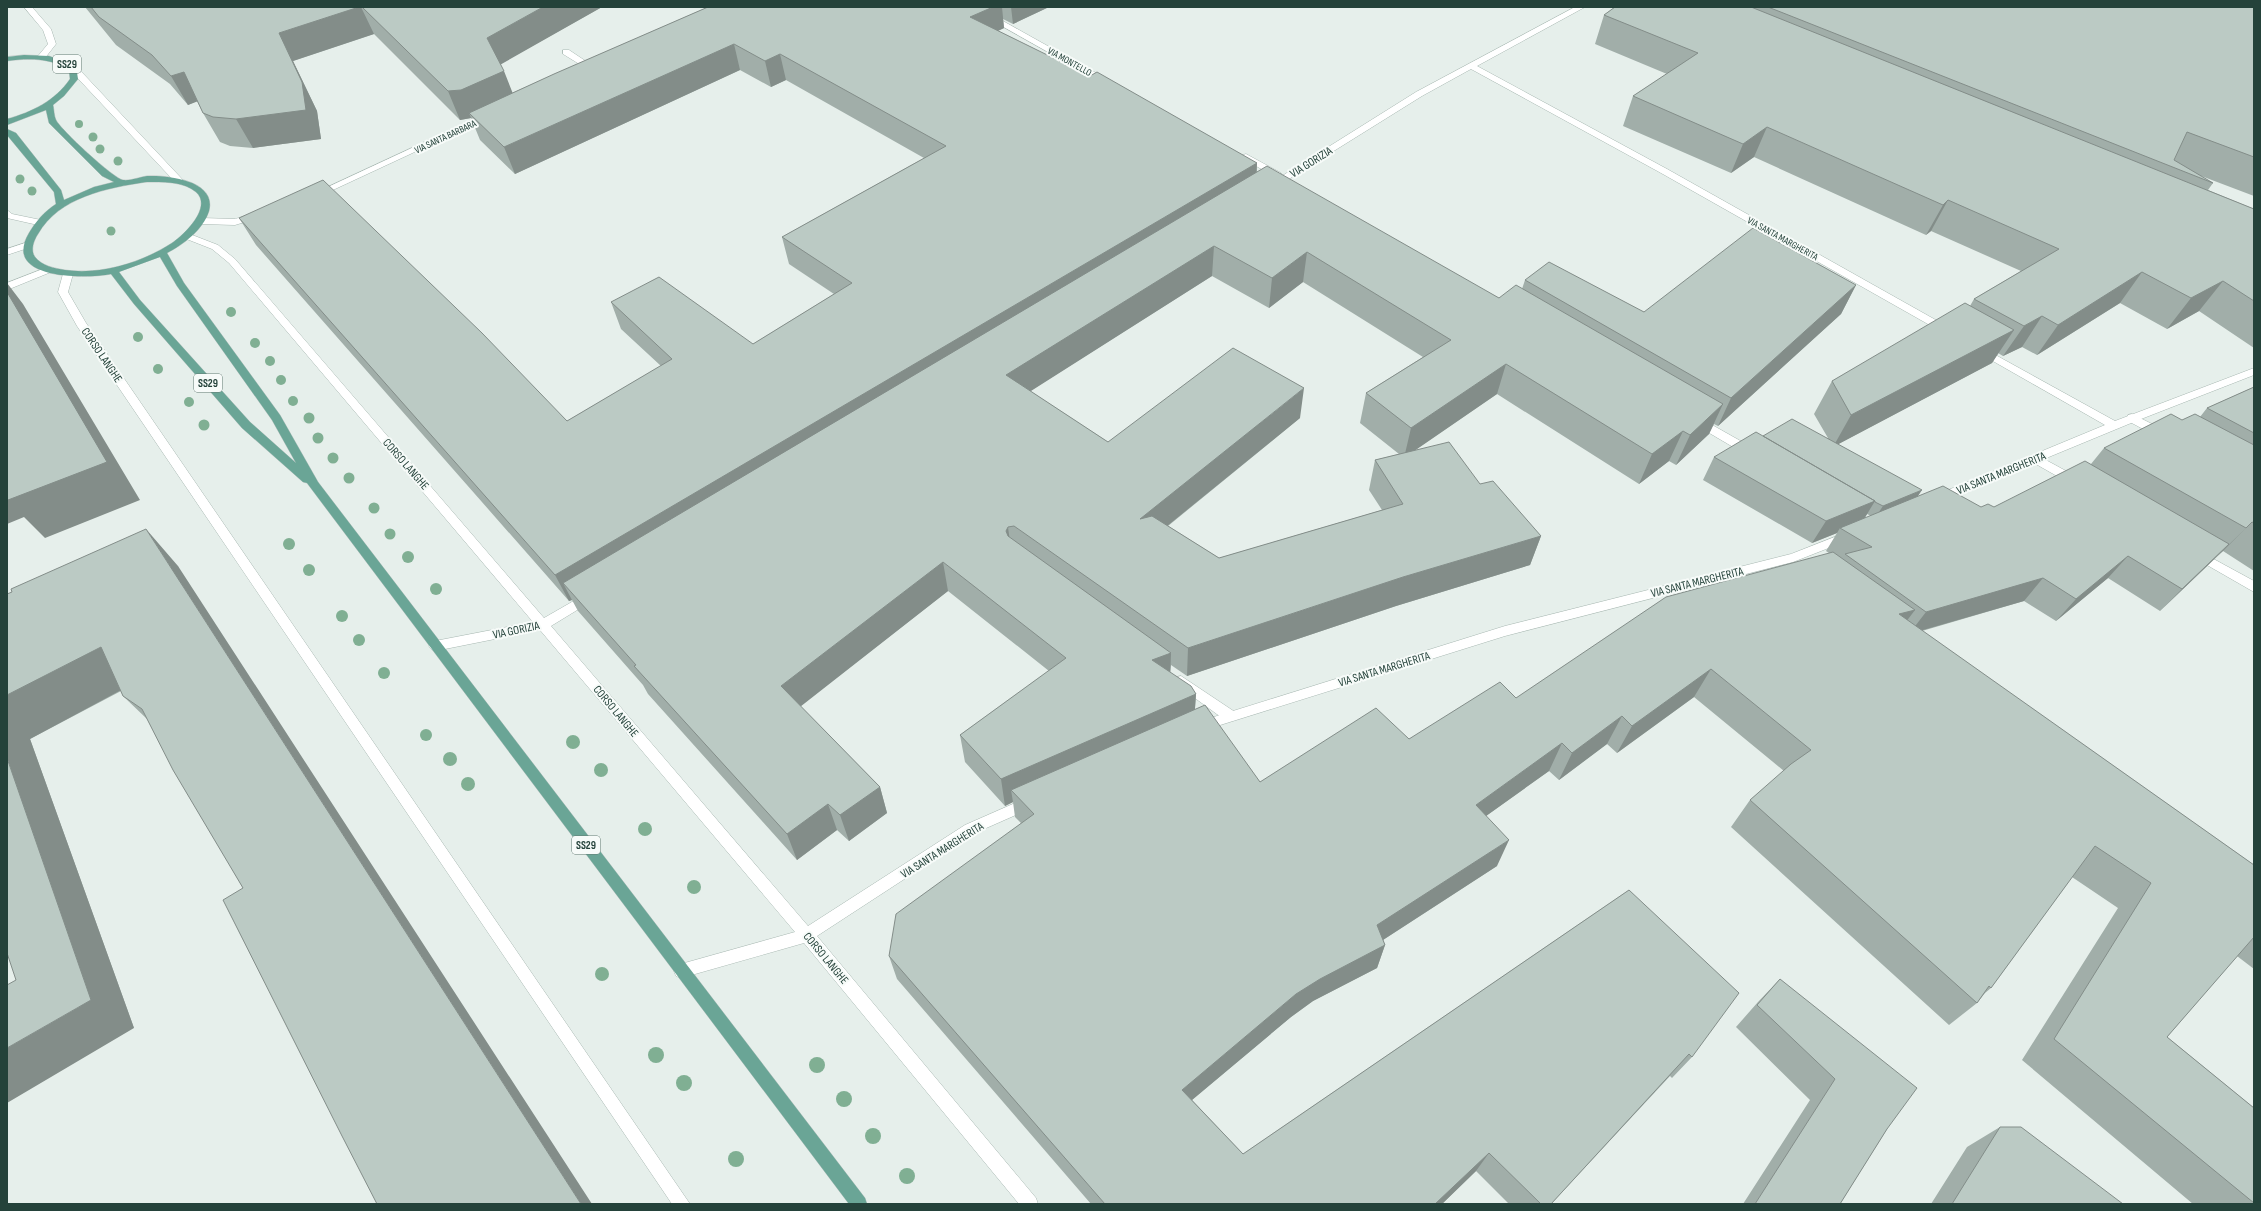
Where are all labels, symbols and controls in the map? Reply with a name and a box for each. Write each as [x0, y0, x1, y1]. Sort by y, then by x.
street label: VIA MONTELLO [1045, 45, 1094, 79]
road number: SS29 [53, 55, 81, 73]
street label: VIA SANTA BARBARA [413, 117, 479, 156]
street label: VIA GORIZIA [1287, 143, 1336, 181]
street label: VIA SANTA MARGHERITA [1745, 214, 1821, 264]
street label: CORSO LANGHE [78, 325, 125, 386]
road number: SS29 [194, 374, 222, 392]
street label: CORSO LANGHE [379, 436, 432, 493]
street label: VIA SANTA MARGHERITA [1954, 448, 2049, 498]
street label: VIA SANTA MARGHERITA [1649, 564, 1746, 601]
street label: VIA GORIZIA [491, 618, 542, 643]
street label: VIA SANTA MARGHERITA [1337, 648, 1433, 691]
street label: CORSO LANGHE [590, 682, 642, 740]
street label: VIA SANTA MARGHERITA [898, 818, 987, 882]
road number: SS29 [572, 836, 600, 854]
street label: CORSO LANGHE [800, 929, 852, 987]

